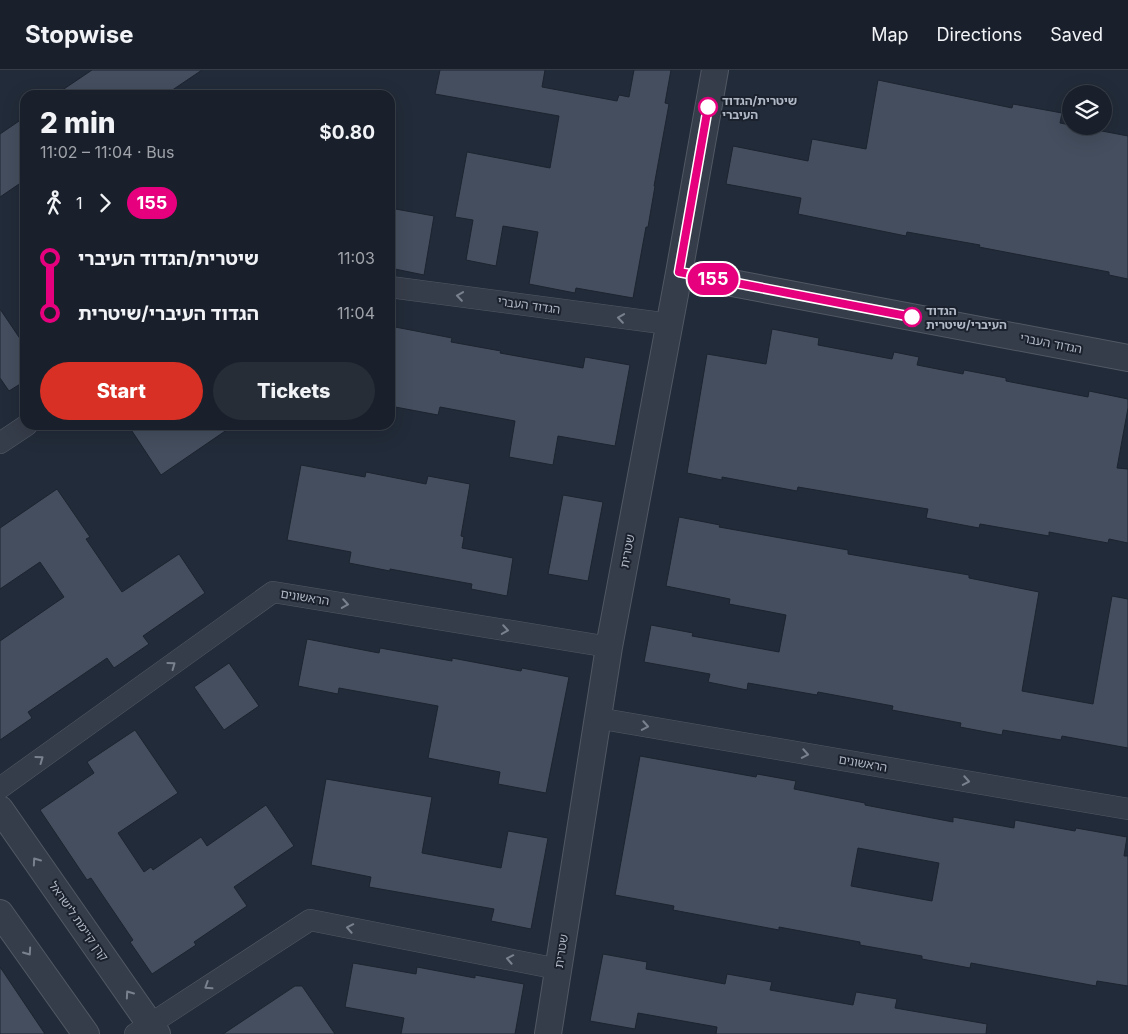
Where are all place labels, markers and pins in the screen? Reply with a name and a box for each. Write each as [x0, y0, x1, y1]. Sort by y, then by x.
place label: שיטרית/הגדוד העיברי [722, 93, 797, 122]
marker: שיטרית/הגדוד העיברי [698, 97, 718, 117]
place label: הגדוד העיברי/שיטרית [926, 303, 1007, 332]
marker: הגדוד העיברי/שיטרית [902, 307, 922, 327]

